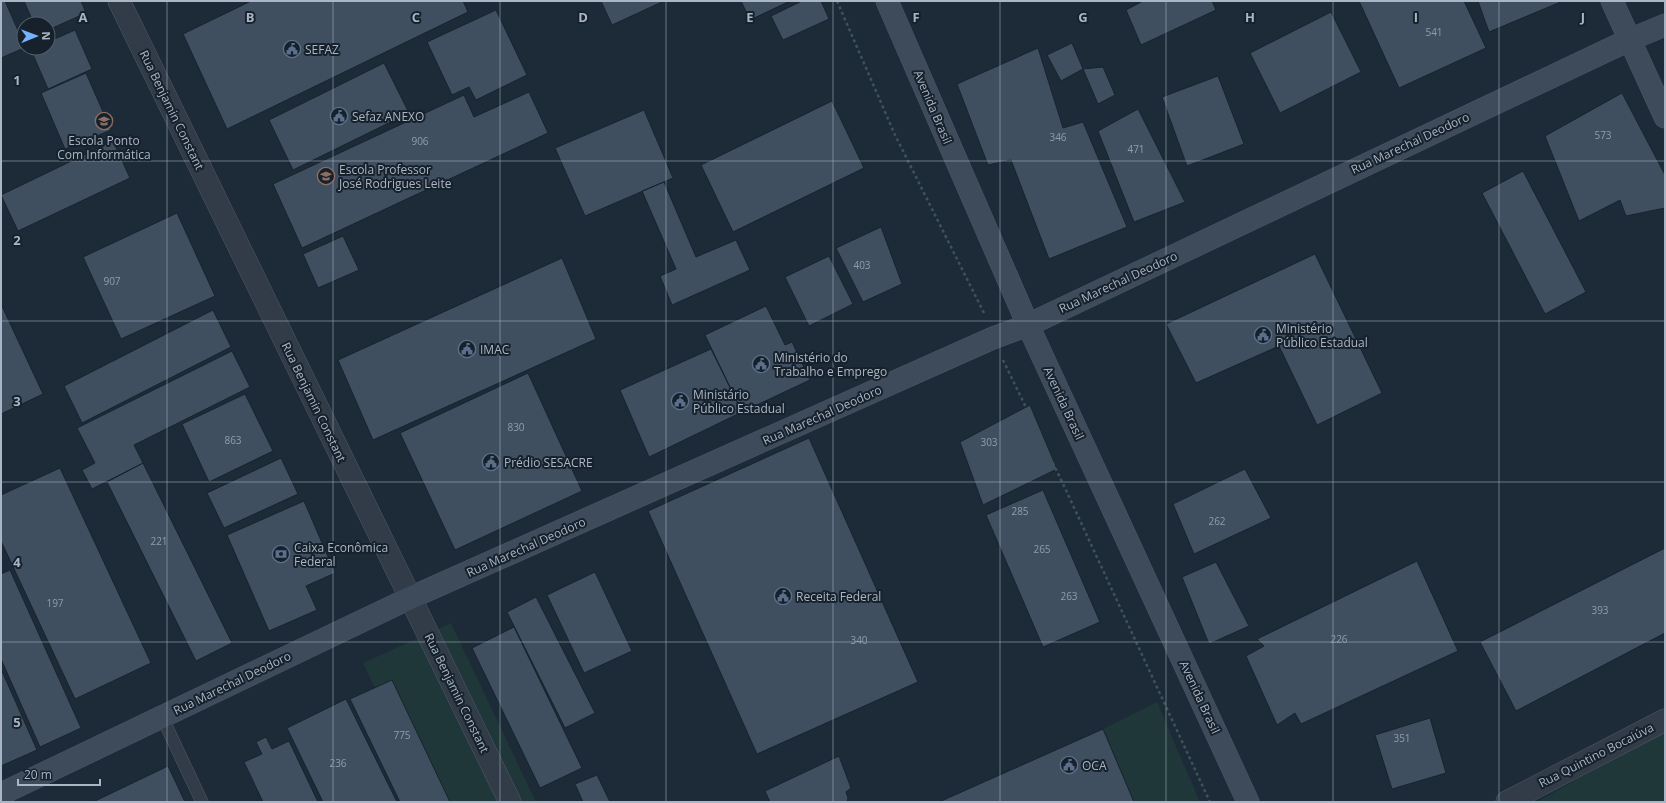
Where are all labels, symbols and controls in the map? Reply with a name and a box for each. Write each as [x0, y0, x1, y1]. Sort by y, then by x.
text: A [79, 8, 88, 26]
text: B [246, 8, 255, 26]
text: C [412, 8, 420, 26]
text: D [578, 8, 588, 26]
text: E [746, 8, 754, 26]
text: F [912, 8, 920, 26]
text: G [1078, 8, 1088, 26]
text: H [1245, 8, 1255, 26]
text: I [1414, 8, 1418, 26]
text: J [1580, 8, 1585, 26]
north arrow [16, 16, 56, 56]
house number: 541 [1425, 25, 1443, 39]
text: N [39, 31, 54, 40]
public building icon: SEFAZ [282, 39, 302, 59]
place label: SEFAZ [305, 41, 339, 58]
street label: Rua Benjamin Constant [136, 47, 208, 173]
street label: Avenida Brasil [910, 67, 956, 147]
text: 1 [13, 71, 21, 89]
public building icon: Sefaz ANEXO [329, 106, 349, 126]
place label: Sefaz ANEXO [352, 108, 424, 125]
street label: Rua Marechal Deodoro [1348, 108, 1472, 178]
school or university icon: Escola Ponto Com Informática [94, 111, 114, 131]
house number: 573 [1594, 128, 1612, 142]
house number: 346 [1049, 130, 1067, 144]
place label: Escola Ponto Com Informática [57, 132, 151, 163]
house number: 906 [411, 134, 429, 148]
house number: 471 [1127, 142, 1145, 156]
place label: Escola Professor José Rodrigues Leite [338, 161, 452, 192]
school or university icon: Escola Professor José Rodrigues Leite [316, 166, 336, 186]
text: 2 [13, 231, 21, 249]
street label: Rua Marechal Deodoro [1056, 247, 1180, 317]
house number: 403 [853, 258, 871, 272]
house number: 907 [103, 274, 121, 288]
place label: Ministério Público Estadual [1276, 320, 1368, 351]
public building icon: Ministério Público Estadual [1253, 325, 1273, 345]
street label: Rua Benjamin Constant [278, 339, 350, 465]
public building icon: IMAC [457, 339, 477, 359]
place label: IMAC [480, 341, 510, 358]
place label: Ministério do Trabalho e Emprego [774, 349, 887, 380]
public building icon: Ministério do Trabalho e Emprego [751, 354, 771, 374]
street label: Avenida Brasil [1040, 364, 1088, 442]
street label: Rua Marechal Deodoro [760, 381, 884, 449]
place label: Ministário Público Estadual [693, 386, 785, 417]
public building icon: Ministário Público Estadual [670, 391, 690, 411]
text: 3 [13, 392, 21, 410]
house number: 830 [507, 420, 525, 434]
house number: 863 [224, 433, 242, 447]
house number: 303 [980, 435, 998, 449]
public building icon: Prédio SESACRE [481, 452, 501, 472]
place label: Prédio SESACRE [504, 454, 593, 471]
house number: 285 [1011, 504, 1029, 518]
street label: Rua Marechal Deodoro [464, 513, 588, 581]
house number: 262 [1208, 514, 1226, 528]
house number: 221 [150, 534, 168, 548]
place label: Caixa Econômica Federal [294, 539, 388, 570]
house number: 265 [1033, 542, 1051, 556]
bank icon: Caixa Econômica Federal [271, 544, 291, 564]
text: 4 [13, 553, 21, 571]
public building icon: Receita Federal [773, 586, 793, 606]
place label: Receita Federal [796, 588, 881, 605]
house number: 263 [1060, 589, 1078, 603]
house number: 197 [46, 596, 64, 610]
house number: 393 [1591, 603, 1609, 617]
street label: Rua Benjamin Constant [421, 630, 493, 756]
house number: 226 [1330, 632, 1348, 646]
house number: 340 [850, 633, 868, 647]
street label: Rua Marechal Deodoro [170, 647, 294, 719]
street label: Avenida Brasil [1176, 658, 1224, 736]
text: 5 [13, 713, 21, 731]
street label: Rua Quintino Bocaiúva [1536, 719, 1656, 791]
house number: 775 [393, 728, 411, 742]
house number: 351 [1393, 731, 1411, 745]
public building icon: OCA [1059, 755, 1079, 775]
house number: 236 [329, 756, 347, 770]
place label: OCA [1082, 757, 1107, 774]
scale bar [18, 761, 100, 787]
text: 20 m [24, 766, 52, 783]

